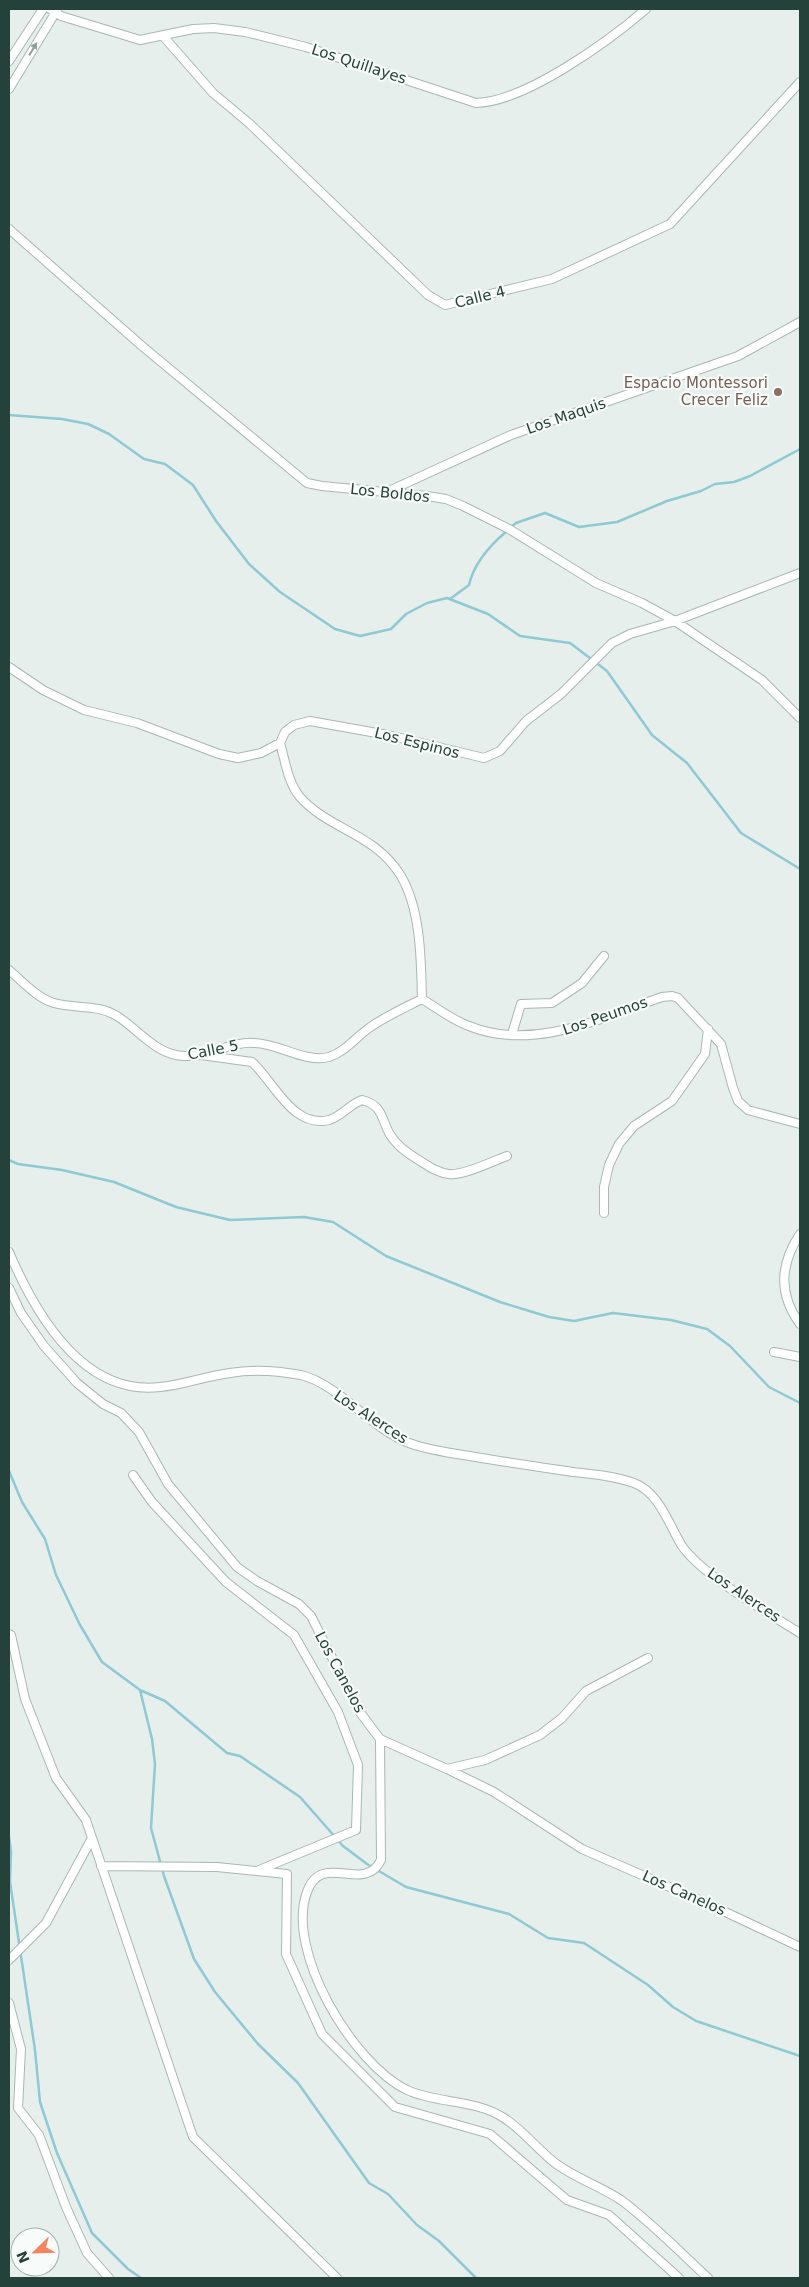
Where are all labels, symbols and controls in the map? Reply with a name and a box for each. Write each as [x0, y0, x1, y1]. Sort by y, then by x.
street label: Los Quillayes [309, 40, 409, 88]
one-way arrow [29, 42, 38, 55]
street label: Calle 4 [453, 282, 507, 312]
place label: Espacio Montessori Crecer Feliz [624, 374, 768, 409]
marker: Espacio Montessori Crecer Feliz [772, 386, 784, 398]
street label: Los Maquis [524, 394, 608, 438]
street label: Los Boldos [349, 480, 431, 506]
street label: Los Espinos [372, 724, 462, 762]
street label: Los Peumos [560, 993, 650, 1039]
street label: Calle 5 [186, 1036, 240, 1064]
street label: Los Alerces [331, 1386, 412, 1448]
street label: Los Alerces [704, 1564, 784, 1626]
street label: Los Canelos [311, 1628, 369, 1716]
street label: Los Canelos [639, 1867, 729, 1919]
north arrow [10, 2227, 60, 2277]
text: N [13, 2249, 33, 2266]

